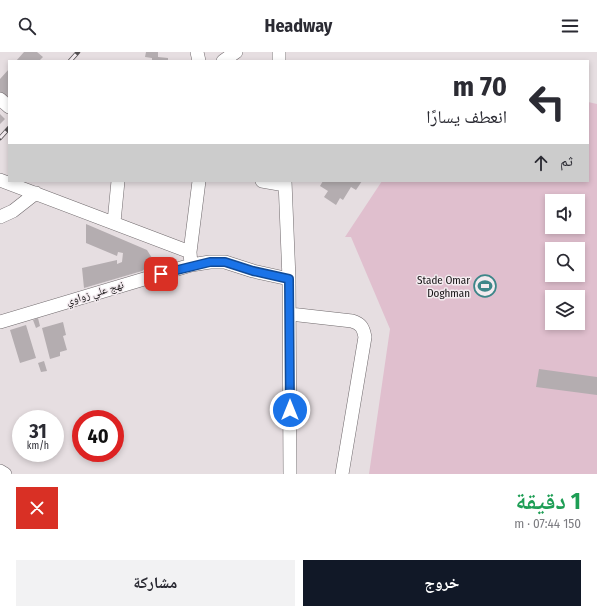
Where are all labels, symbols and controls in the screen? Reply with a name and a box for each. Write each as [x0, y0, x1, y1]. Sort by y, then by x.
icon: search [16, 15, 38, 37]
text: Headway [265, 15, 332, 37]
icon: menu [559, 15, 581, 37]
text: 70 m [453, 70, 507, 103]
icon: left [521, 76, 573, 128]
text: انعطف يسارًا [426, 106, 507, 128]
icon: ahead [530, 152, 552, 174]
text: ثم [560, 152, 573, 170]
map controls [545, 194, 585, 330]
button: sound [545, 194, 585, 234]
button: search [545, 242, 585, 282]
pin [144, 257, 178, 291]
icon: arrive [150, 263, 172, 285]
sports icon: Stade Omar Doghman [472, 273, 498, 299]
place label: Stade Omar Doghman [417, 274, 470, 300]
street label: نهج علي زواوي [65, 278, 126, 310]
button: layers [545, 290, 585, 330]
position arrow [269, 389, 311, 431]
speed limit sign: 40 [72, 410, 124, 462]
text: 31 [29, 419, 47, 443]
text: km/h [27, 440, 49, 452]
button: close [16, 487, 58, 529]
text: 1 دقيقة [515, 487, 581, 515]
text: 150 m · 07:44 [514, 516, 581, 531]
button: مشاركة [16, 560, 295, 606]
button: خروج [303, 560, 581, 606]

